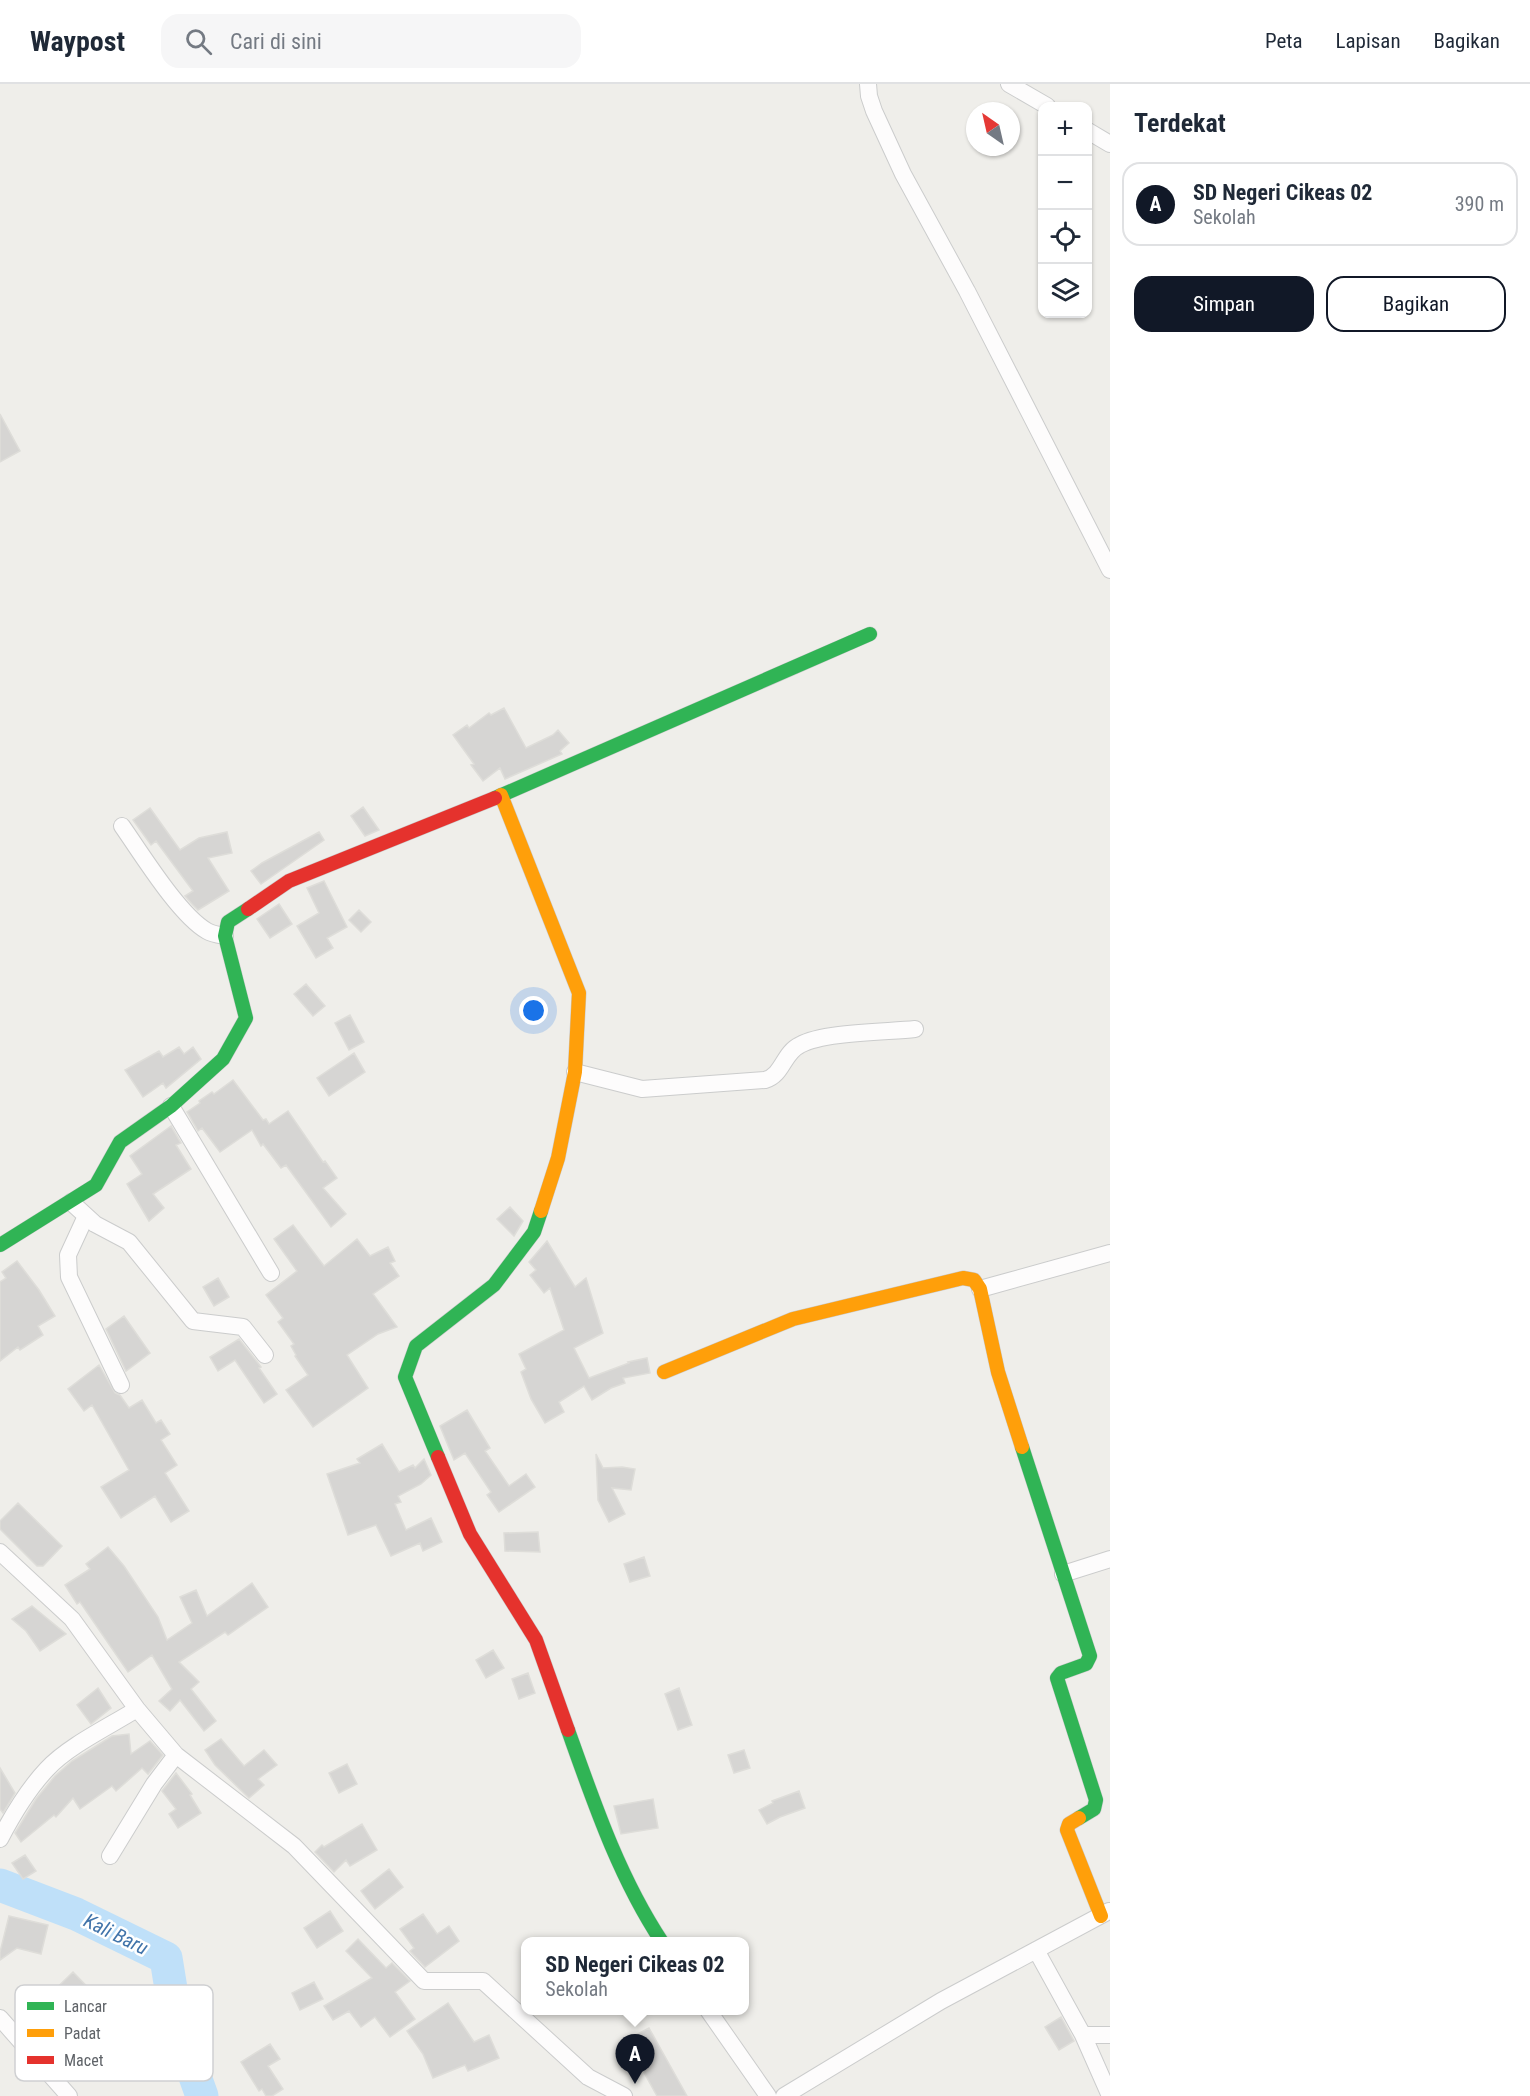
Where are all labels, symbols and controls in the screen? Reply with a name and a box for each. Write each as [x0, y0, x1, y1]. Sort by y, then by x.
search box [161, 14, 581, 68]
text: Waypost [30, 25, 125, 58]
icon: search [182, 25, 215, 58]
text: Cari di sini [230, 29, 322, 54]
text: Peta [1265, 29, 1303, 53]
text: Lapisan [1336, 29, 1401, 53]
text: Bagikan [1434, 29, 1500, 53]
north arrow [966, 102, 1020, 156]
map controls [1038, 102, 1092, 318]
button: + [1038, 102, 1092, 156]
text: Terdekat [1134, 108, 1226, 138]
button: − [1038, 156, 1092, 210]
text: SD Negeri Cikeas 02 [1193, 180, 1372, 205]
text: A [1150, 192, 1161, 216]
text: 390 m [1455, 192, 1504, 216]
text: Sekolah [1193, 205, 1256, 229]
button: locate [1038, 210, 1092, 264]
button: layers [1038, 264, 1092, 318]
button: Simpan [1134, 276, 1314, 332]
button: Bagikan [1326, 276, 1506, 332]
your location [519, 996, 548, 1025]
water label: Kali Baru [80, 1908, 152, 1960]
popup [521, 1937, 749, 2015]
text: SD Negeri Cikeas 02 [545, 1952, 725, 1977]
text: Sekolah [545, 1977, 608, 2001]
legend [15, 1985, 213, 2081]
text: Lancar [64, 1997, 107, 2016]
text: Padat [64, 2024, 101, 2043]
pin: A [616, 2034, 654, 2084]
text: Macet [64, 2051, 104, 2070]

